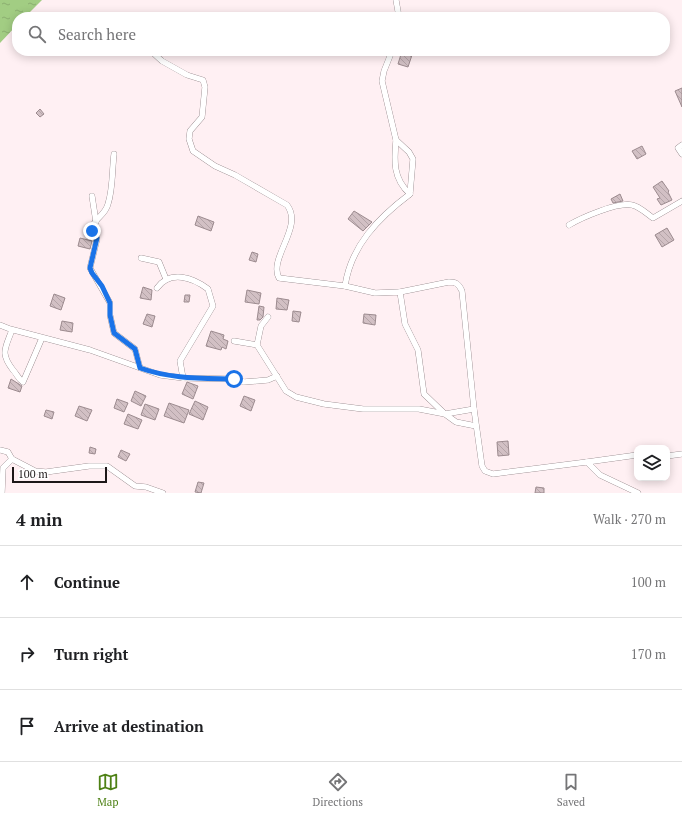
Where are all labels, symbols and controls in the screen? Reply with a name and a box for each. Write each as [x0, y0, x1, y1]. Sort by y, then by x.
search box [12, 12, 670, 56]
icon: search [26, 23, 48, 45]
text: Search here [58, 24, 136, 44]
route end [83, 222, 101, 240]
route start [225, 370, 243, 388]
map controls [634, 445, 670, 481]
button: layers [634, 445, 670, 481]
scale bar [12, 465, 107, 484]
text: 100 m [18, 467, 48, 481]
text: 4 min [16, 508, 63, 531]
text: Walk · 270 m [593, 510, 666, 528]
icon: ahead [16, 571, 38, 593]
text: Continue [54, 572, 120, 592]
text: 100 m [631, 573, 666, 591]
icon: right [16, 643, 38, 665]
text: Turn right [54, 644, 129, 664]
text: 170 m [631, 645, 666, 663]
icon: arrive [16, 715, 38, 737]
text: Arrive at destination [54, 716, 204, 736]
tab: Map [97, 771, 119, 809]
tab: Directions [312, 771, 363, 809]
tab: Saved [557, 771, 585, 809]

